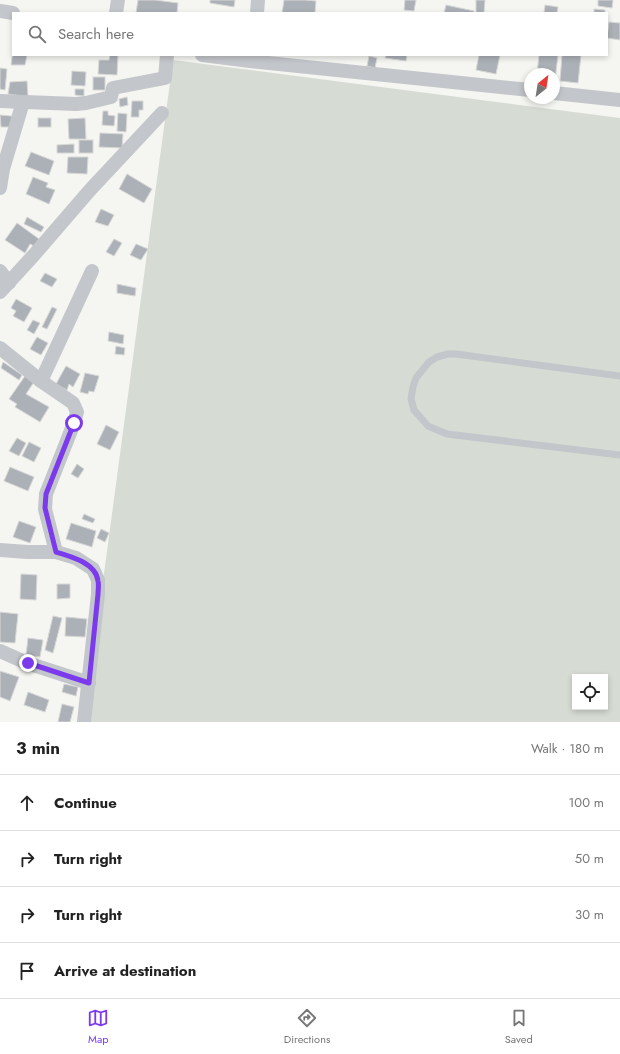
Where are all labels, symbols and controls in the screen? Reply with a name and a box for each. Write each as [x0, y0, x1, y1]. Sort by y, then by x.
search box [12, 12, 608, 56]
icon: search [26, 23, 48, 45]
text: Search here [58, 23, 134, 45]
north arrow [524, 68, 560, 104]
route start [65, 414, 83, 432]
route end [19, 654, 37, 672]
map controls [572, 674, 608, 710]
button: locate [572, 674, 608, 710]
text: 3 min [16, 736, 60, 760]
text: Walk · 180 m [531, 739, 604, 758]
icon: ahead [16, 792, 38, 814]
text: Continue [54, 792, 117, 814]
text: 100 m [569, 793, 604, 812]
icon: right [16, 848, 38, 870]
text: Turn right [54, 848, 122, 870]
text: 50 m [575, 849, 604, 868]
icon: right [16, 904, 38, 926]
text: Turn right [54, 904, 122, 926]
text: 30 m [575, 905, 604, 924]
icon: arrive [16, 960, 38, 982]
text: Arrive at destination [54, 960, 196, 982]
tab: Map [87, 1007, 109, 1047]
tab: Directions [284, 1007, 330, 1047]
tab: Saved [505, 1007, 533, 1047]

